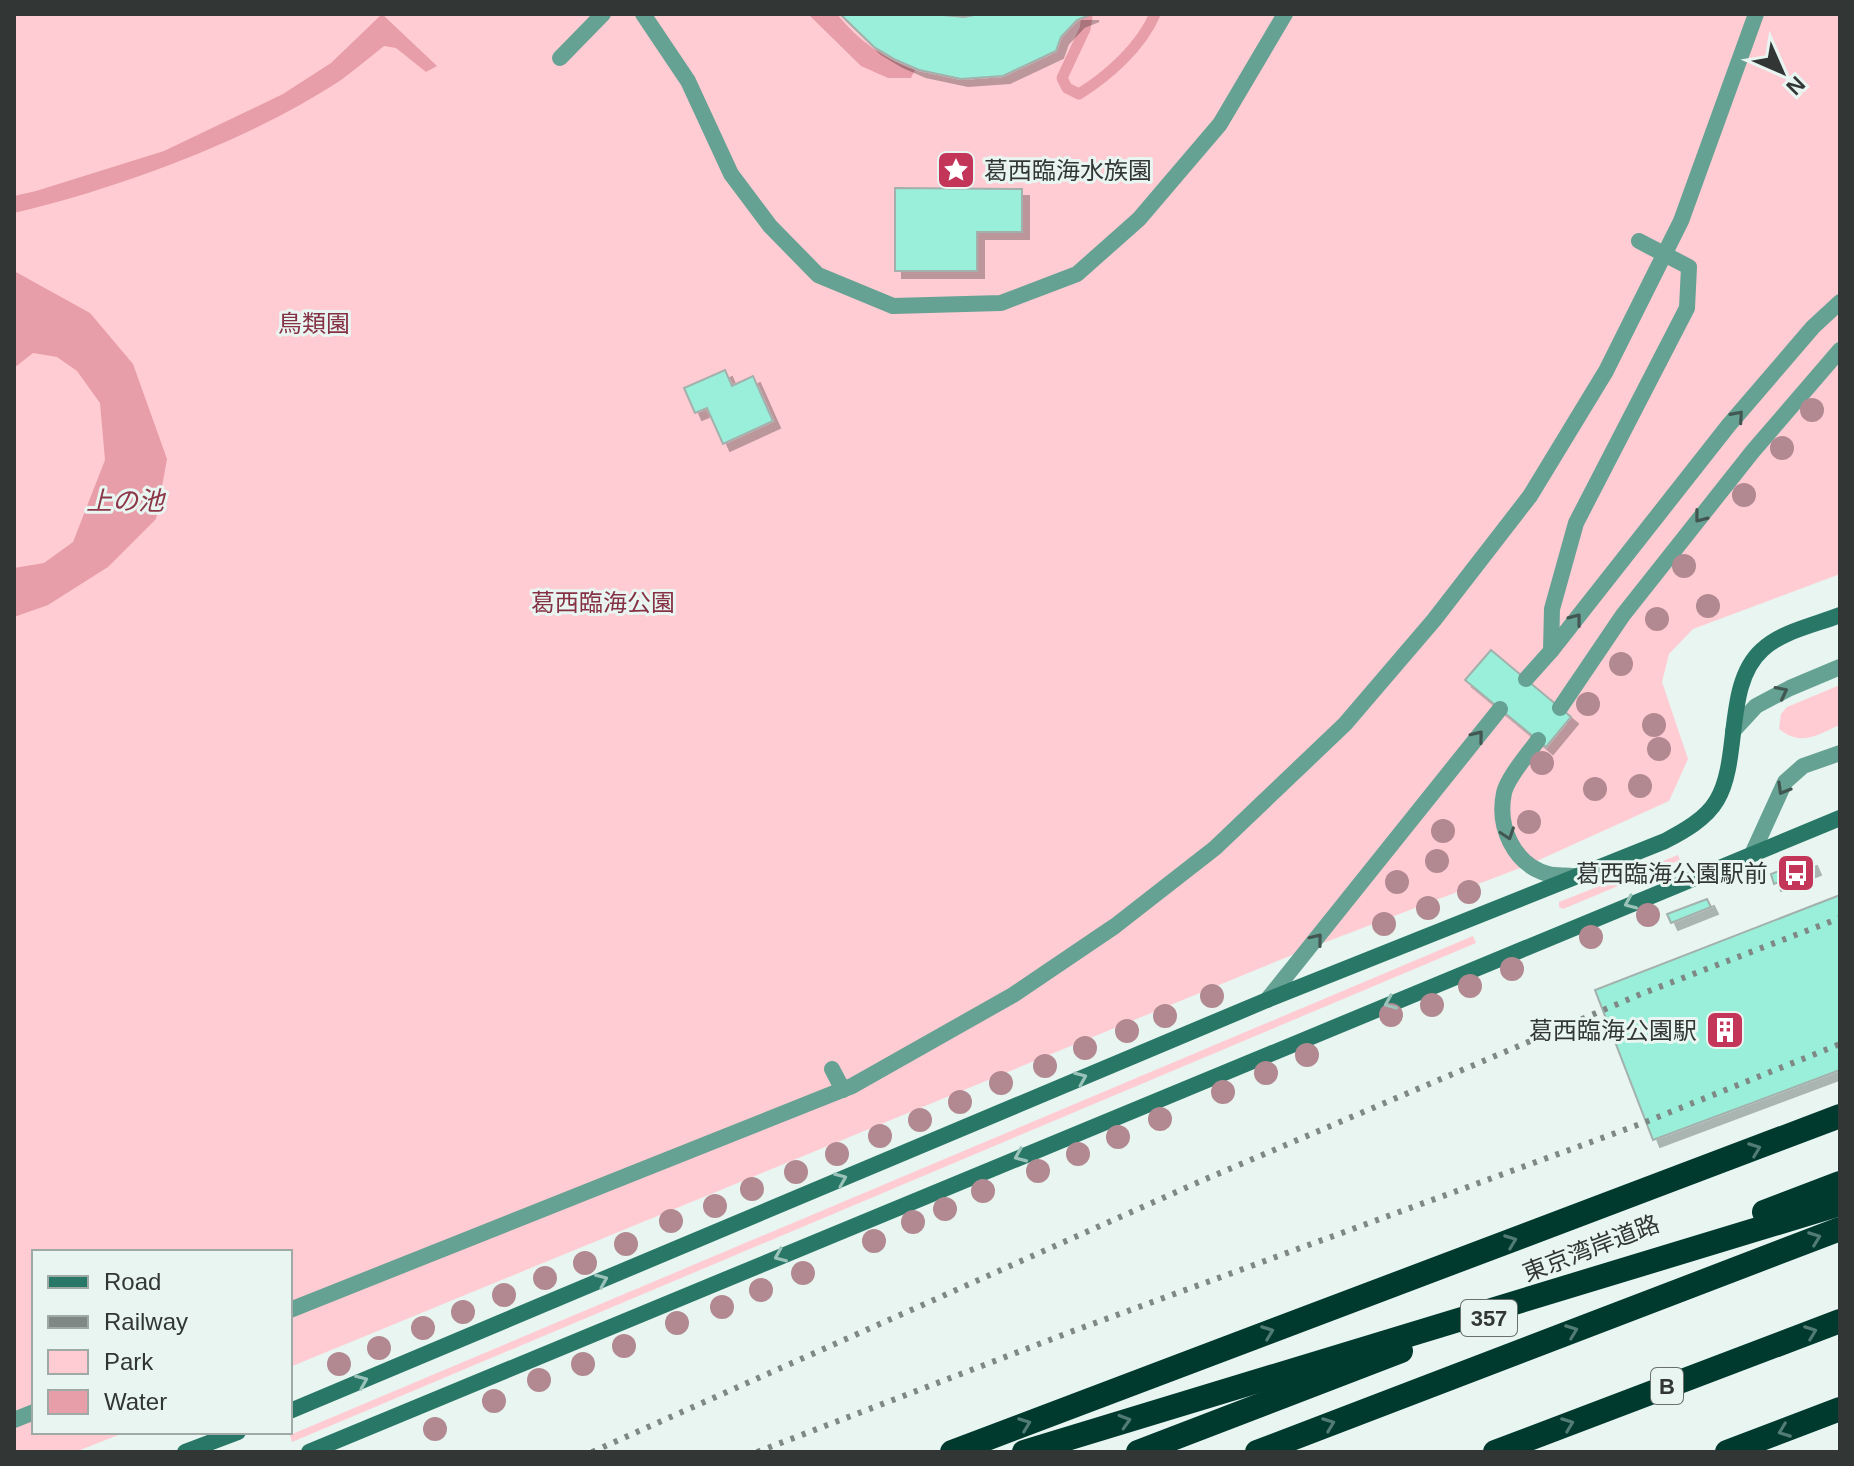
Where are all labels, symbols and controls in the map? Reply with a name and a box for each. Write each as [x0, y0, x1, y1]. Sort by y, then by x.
north arrow [1742, 32, 1822, 112]
text: N [1781, 71, 1810, 100]
place icon: 葛西臨海水族園 [935, 149, 977, 191]
place label: 葛西臨海水族園 [984, 157, 1152, 184]
park label: 鳥類園 [278, 310, 350, 337]
one-way arrow [1728, 410, 1743, 425]
water label: 上の池 [86, 486, 167, 516]
one-way arrow [1696, 508, 1710, 523]
park label: 葛西臨海公園 [531, 589, 675, 616]
one-way arrow [1567, 613, 1581, 628]
one-way arrow [1774, 687, 1788, 702]
one-way arrow [1469, 730, 1483, 745]
one-way arrow [1777, 780, 1793, 795]
one-way arrow [1499, 827, 1515, 841]
bus stop icon: 葛西臨海公園駅前 [1775, 852, 1817, 894]
place label: 葛西臨海公園駅前 [1576, 860, 1768, 887]
one-way arrow [1624, 894, 1638, 910]
one-way arrow [1307, 933, 1321, 948]
one-way arrow [1384, 993, 1398, 1010]
building icon: 葛西臨海公園駅 [1704, 1009, 1746, 1051]
place label: 葛西臨海公園駅 [1529, 1017, 1697, 1044]
one-way arrow [1073, 1072, 1087, 1088]
one-way arrow [1747, 1142, 1761, 1159]
one-way arrow [1014, 1147, 1028, 1163]
one-way arrow [833, 1172, 847, 1189]
street label: 東京湾岸道路 [1519, 1210, 1663, 1286]
one-way arrow [1807, 1231, 1821, 1248]
one-way arrow [1504, 1234, 1518, 1250]
one-way arrow [774, 1247, 788, 1263]
legend [32, 1250, 292, 1434]
text: Road [104, 1268, 161, 1295]
one-way arrow [593, 1273, 608, 1289]
road number: 357 [1461, 1300, 1517, 1336]
text: Railway [104, 1308, 188, 1335]
one-way arrow [1564, 1324, 1578, 1341]
one-way arrow [1803, 1325, 1817, 1342]
one-way arrow [1260, 1326, 1274, 1342]
text: Park [104, 1348, 154, 1375]
road number: B [1651, 1368, 1683, 1404]
one-way arrow [354, 1374, 368, 1390]
text: Water [104, 1388, 167, 1415]
one-way arrow [1117, 1414, 1131, 1430]
one-way arrow [1017, 1417, 1031, 1434]
one-way arrow [1321, 1417, 1335, 1434]
one-way arrow [1560, 1417, 1574, 1434]
one-way arrow [1778, 1421, 1792, 1438]

